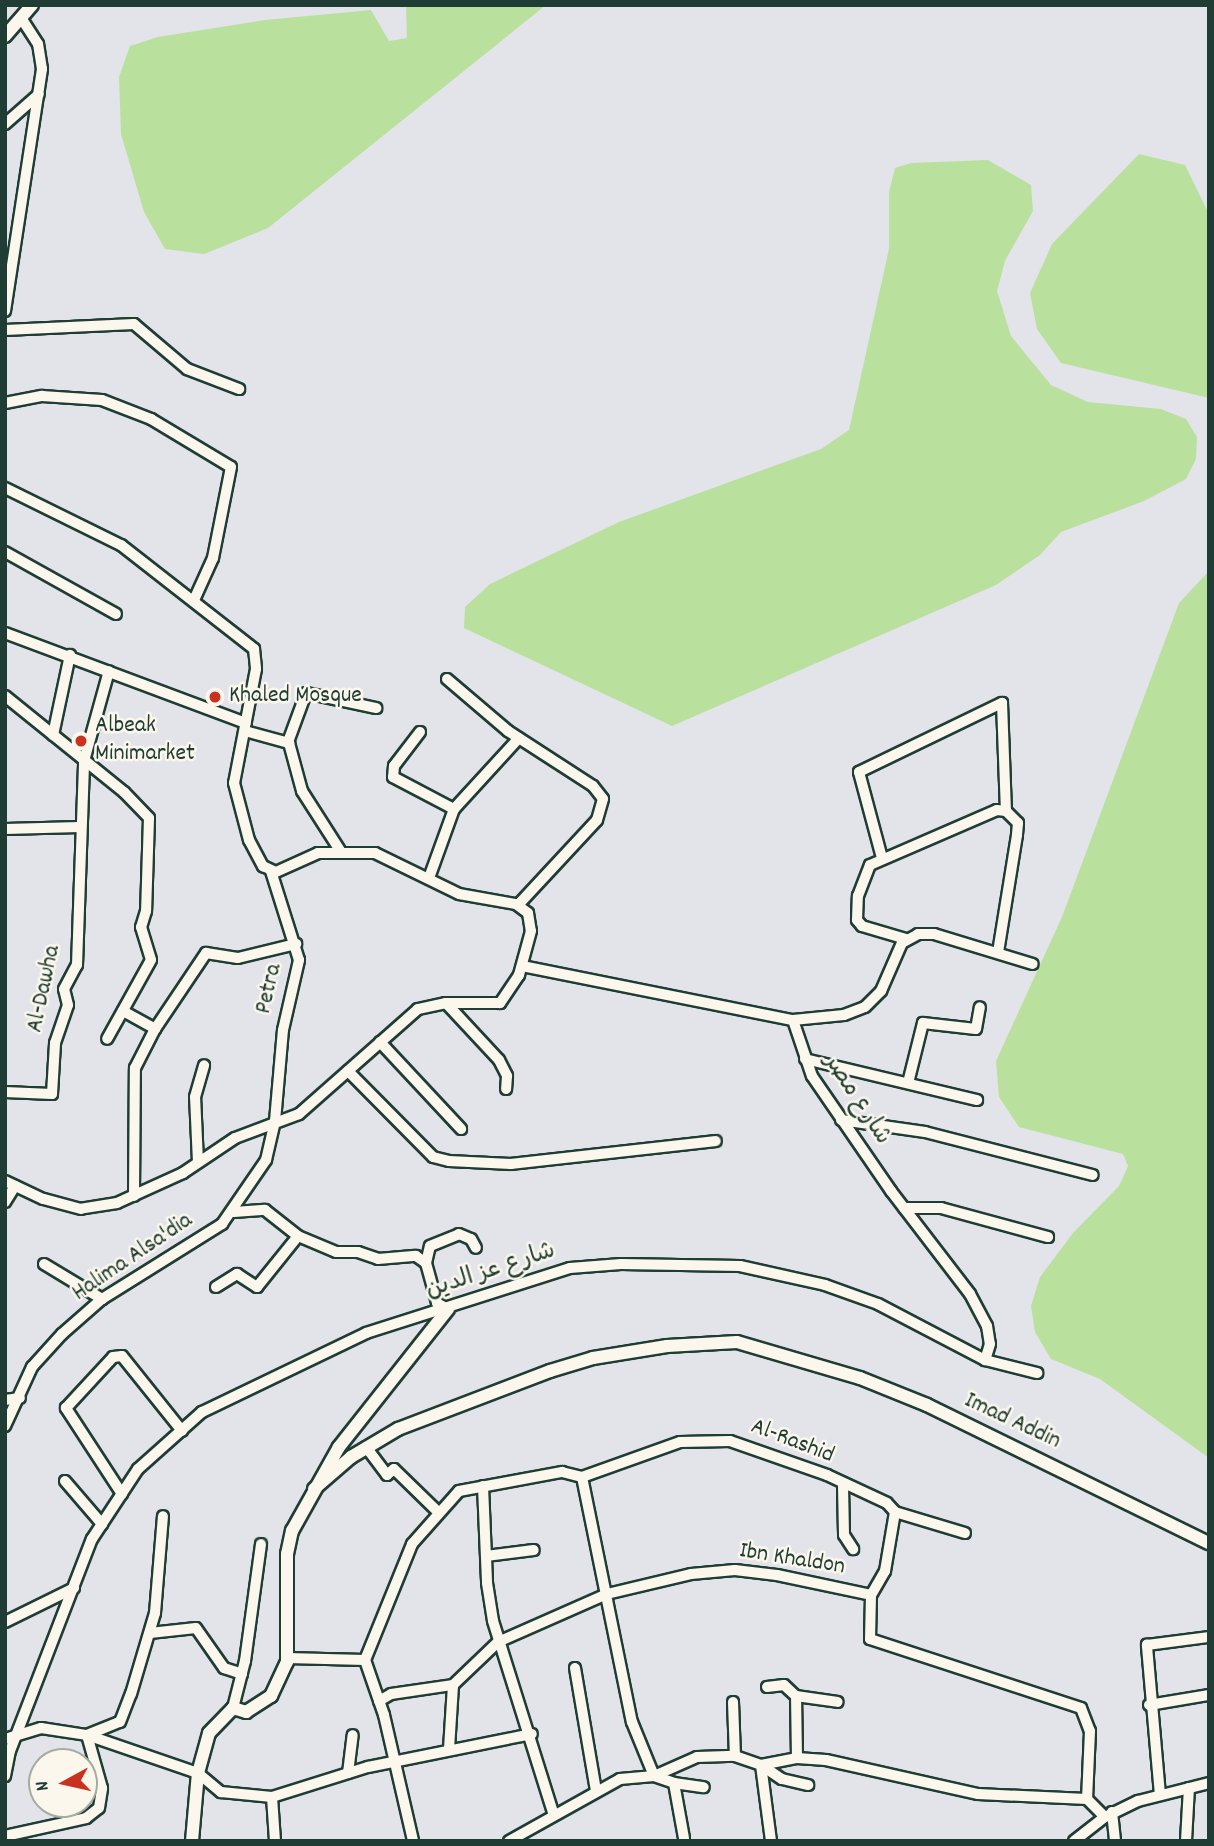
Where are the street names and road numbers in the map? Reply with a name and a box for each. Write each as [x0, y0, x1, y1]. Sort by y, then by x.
street label: Al-Dawha [22, 943, 68, 1035]
street label: Petra [250, 961, 290, 1017]
street label: شارع مصر [816, 1049, 896, 1151]
street label: Halima Alsa'dia [67, 1207, 199, 1309]
street label: شارع عز الدين [423, 1238, 559, 1306]
street label: Imad Addin [959, 1387, 1065, 1457]
street label: Al-Rashid [746, 1413, 838, 1471]
street label: Ibn Khaldon [737, 1537, 847, 1583]

